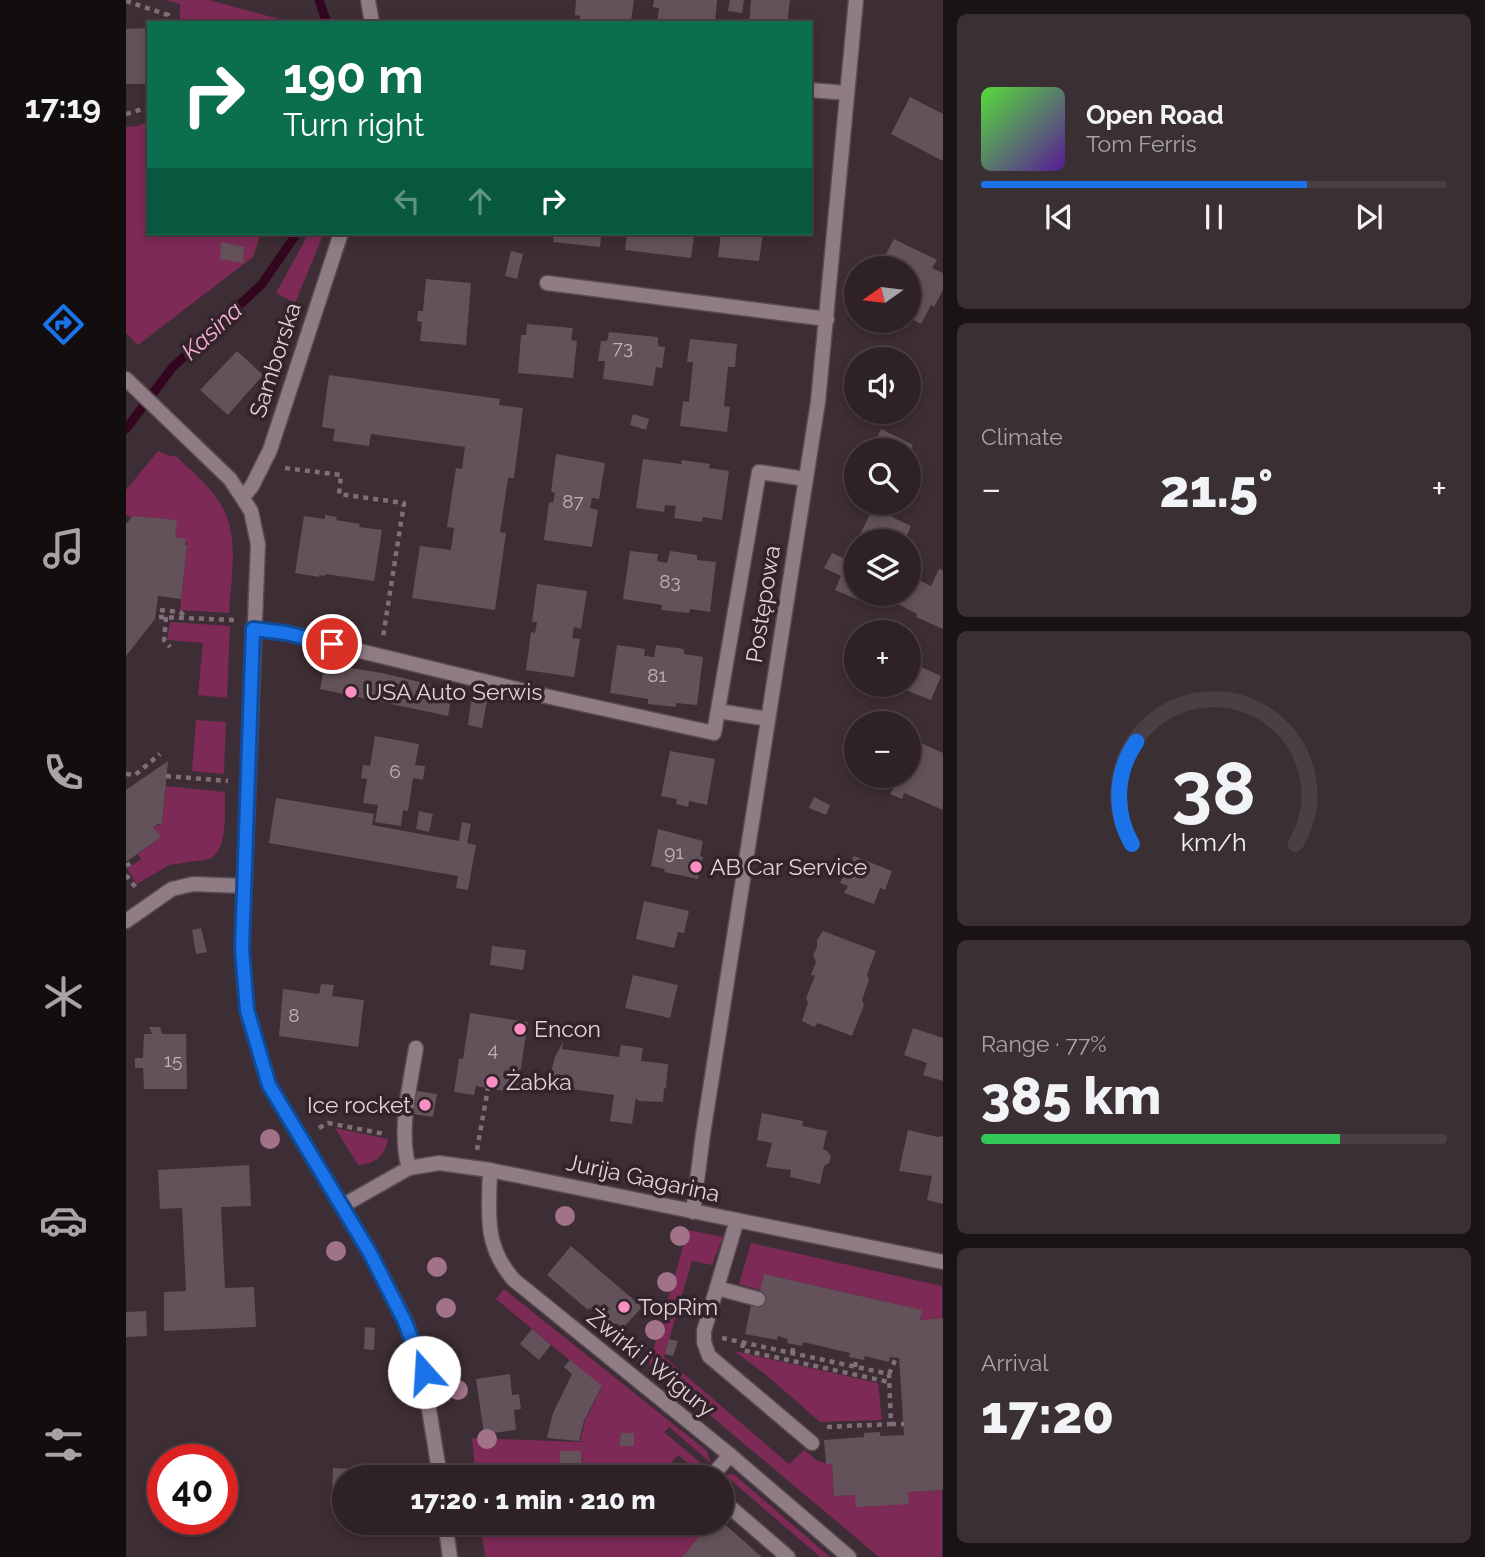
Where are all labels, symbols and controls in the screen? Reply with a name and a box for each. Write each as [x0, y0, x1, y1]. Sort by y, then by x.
text: 190 m [283, 47, 424, 104]
icon: right [168, 49, 259, 140]
text: 17:19 [25, 88, 101, 125]
text: Open Road [1086, 100, 1224, 130]
text: Turn right [283, 106, 424, 143]
text: Tom Ferris [1086, 130, 1197, 157]
icon: left [388, 182, 426, 220]
icon: ahead [461, 182, 499, 220]
icon: right [534, 182, 572, 220]
icon: previous [1040, 198, 1078, 236]
icon: pause [1195, 198, 1233, 236]
icon: next [1350, 198, 1388, 236]
north arrow [844, 256, 920, 332]
map controls [844, 256, 921, 788]
water label: Kasina [175, 295, 248, 366]
street label: Samborska [243, 299, 306, 421]
icon: directions [39, 300, 88, 349]
house number: 73 [613, 336, 633, 358]
button: sound [844, 347, 921, 424]
text: Climate [981, 423, 1063, 450]
button: search [844, 438, 921, 515]
text: 21.5° [1159, 458, 1273, 519]
text: − [981, 466, 1001, 511]
text: + [1431, 466, 1447, 511]
house number: 87 [562, 490, 584, 512]
icon: music [39, 524, 88, 573]
button: layers [844, 529, 921, 606]
street label: Postępowa [740, 543, 785, 664]
house number: 83 [659, 570, 681, 592]
pin [302, 614, 362, 674]
button: + [844, 620, 921, 697]
icon: arrive [313, 625, 351, 663]
house number: 81 [647, 664, 667, 686]
place label: USA Auto Serwis [365, 678, 542, 705]
marker: USA Auto Serwis [343, 684, 359, 700]
button: − [844, 711, 921, 788]
text: 38 [1172, 747, 1256, 832]
icon: phone [39, 748, 88, 797]
house number: 6 [389, 760, 401, 782]
text: km/h [1181, 827, 1247, 857]
house number: 91 [664, 841, 684, 863]
place label: AB Car Service [710, 853, 867, 880]
marker: AB Car Service [688, 859, 704, 875]
icon: climate [39, 972, 88, 1021]
house number: 8 [288, 1004, 300, 1026]
place label: Encon [534, 1015, 601, 1042]
marker: Encon [512, 1021, 528, 1037]
text: Range · 77% [981, 1030, 1107, 1057]
house number: 4 [488, 1038, 498, 1060]
house number: 15 [164, 1049, 182, 1071]
text: 385 km [981, 1065, 1162, 1126]
place label: Żabka [506, 1068, 572, 1095]
marker: Żabka [484, 1074, 500, 1090]
place label: Ice rocket [307, 1091, 411, 1118]
marker: Ice rocket [417, 1097, 433, 1113]
street label: Jurija Gagarina [564, 1148, 722, 1207]
icon: car [39, 1196, 88, 1245]
place label: TopRim [638, 1293, 718, 1320]
marker: TopRim [616, 1299, 632, 1315]
street label: Żwirki i Wigury [582, 1303, 721, 1422]
position arrow [387, 1335, 461, 1409]
text: Arrival [981, 1349, 1048, 1376]
text: 17:20 [981, 1384, 1114, 1445]
icon: filters [39, 1420, 88, 1469]
speed limit sign: 40 [147, 1444, 238, 1535]
text: 17:20 · 1 min · 210 m [411, 1485, 655, 1515]

